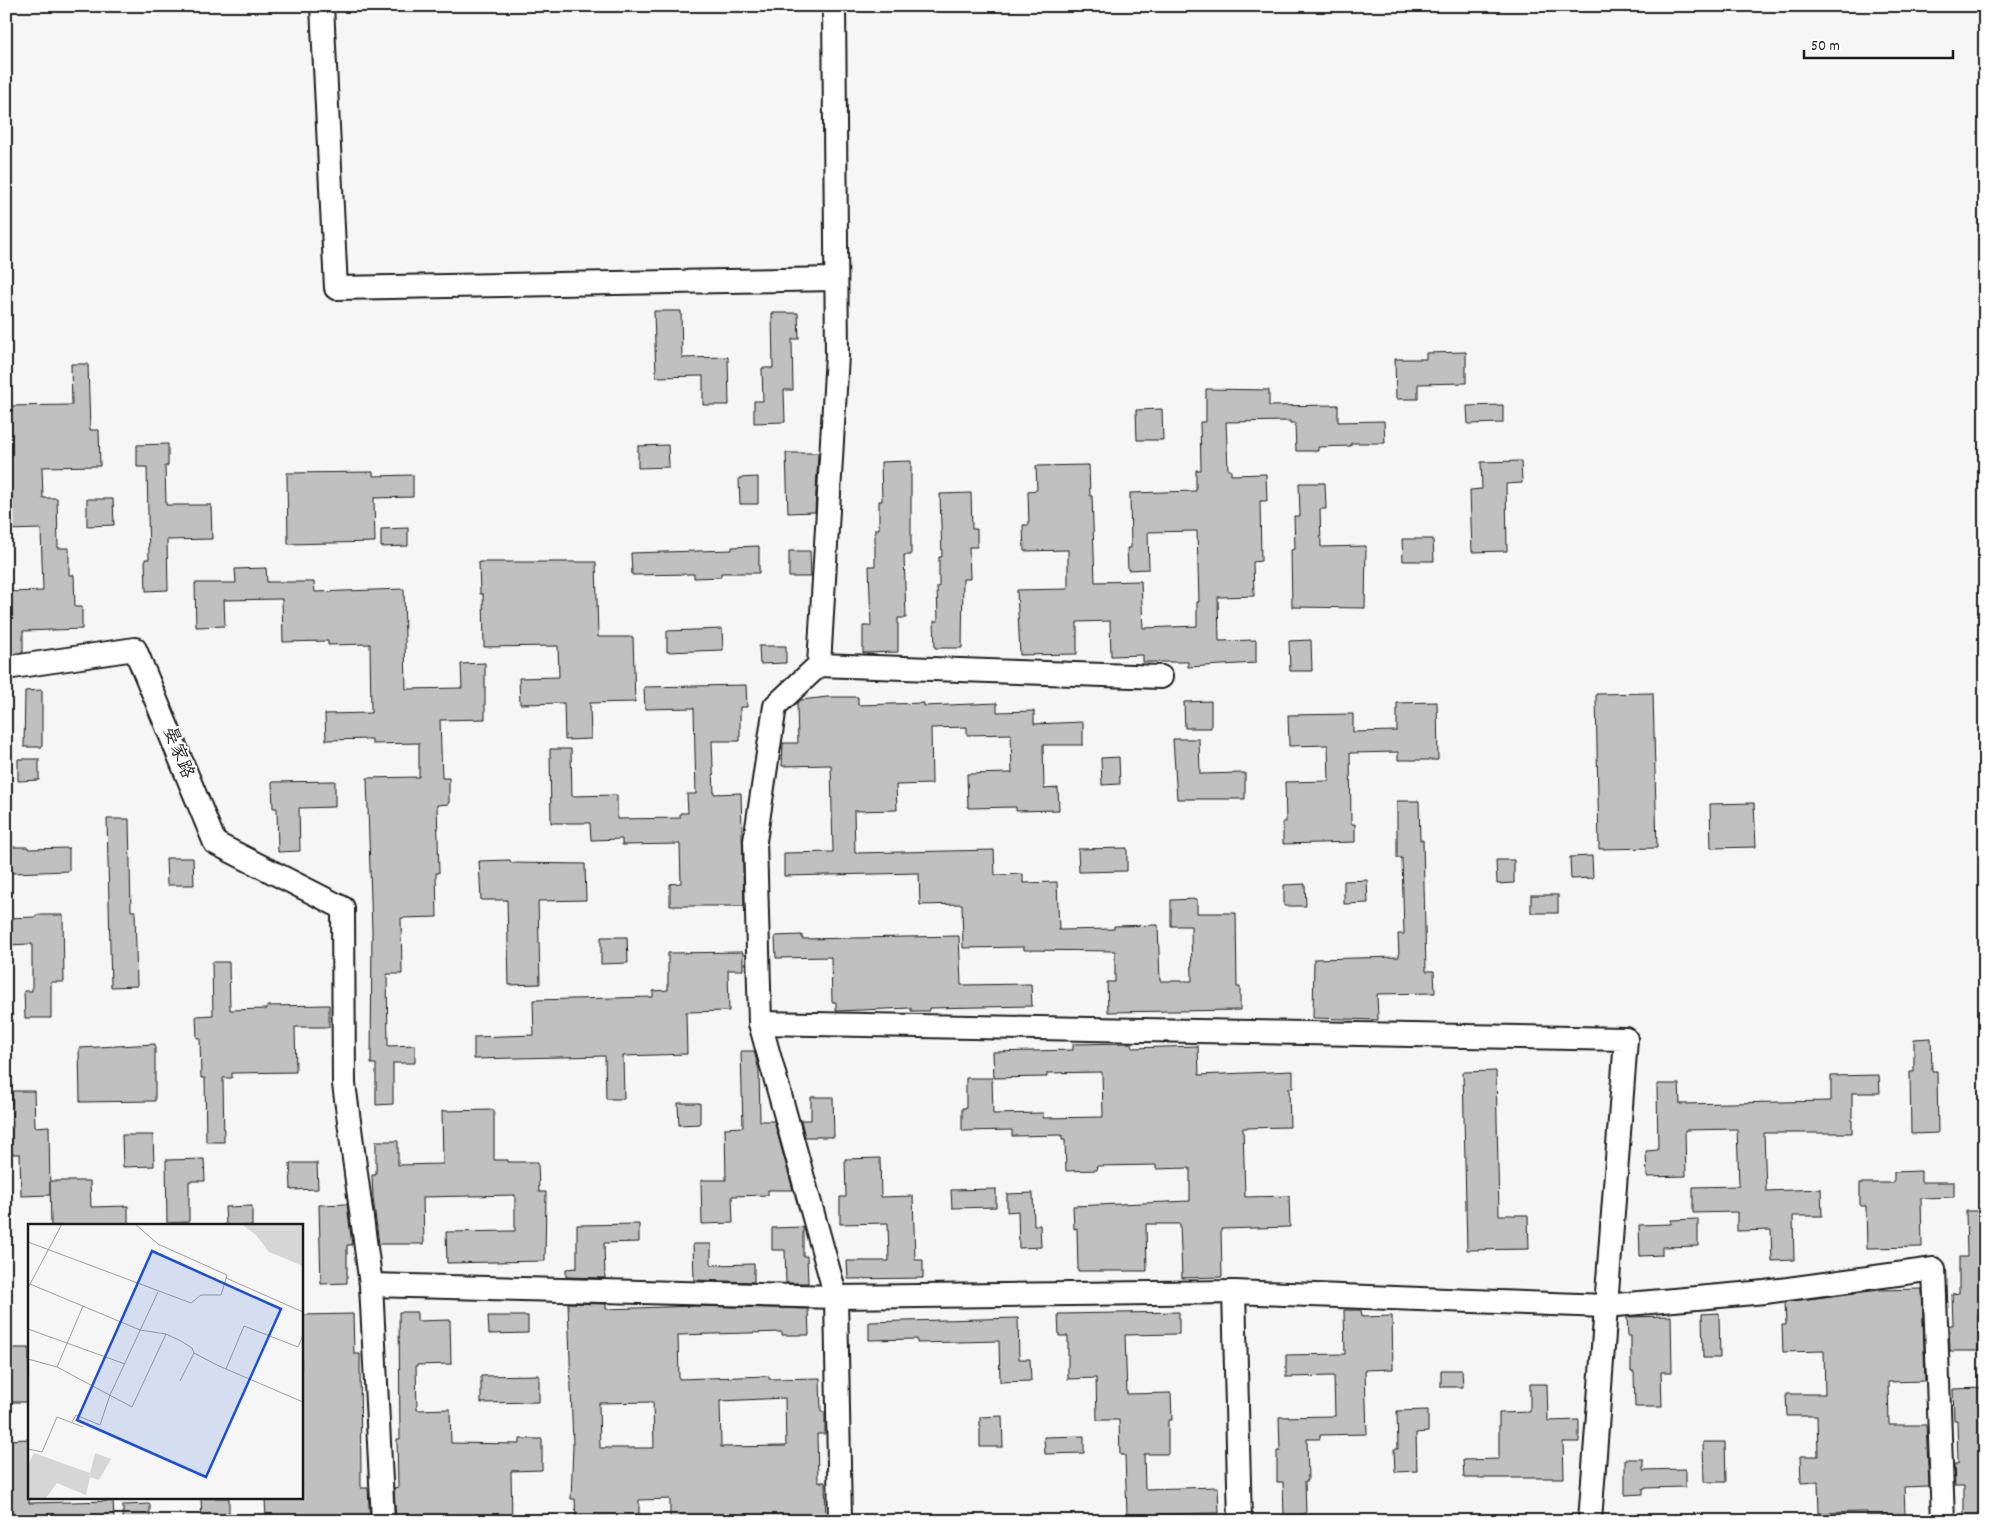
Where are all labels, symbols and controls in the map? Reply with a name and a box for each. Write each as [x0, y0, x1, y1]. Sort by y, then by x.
scale bar [1804, 28, 1952, 60]
text: 50 m [1811, 36, 1840, 58]
street label: 晏家路 [155, 723, 199, 783]
inset map [28, 1224, 302, 1500]

